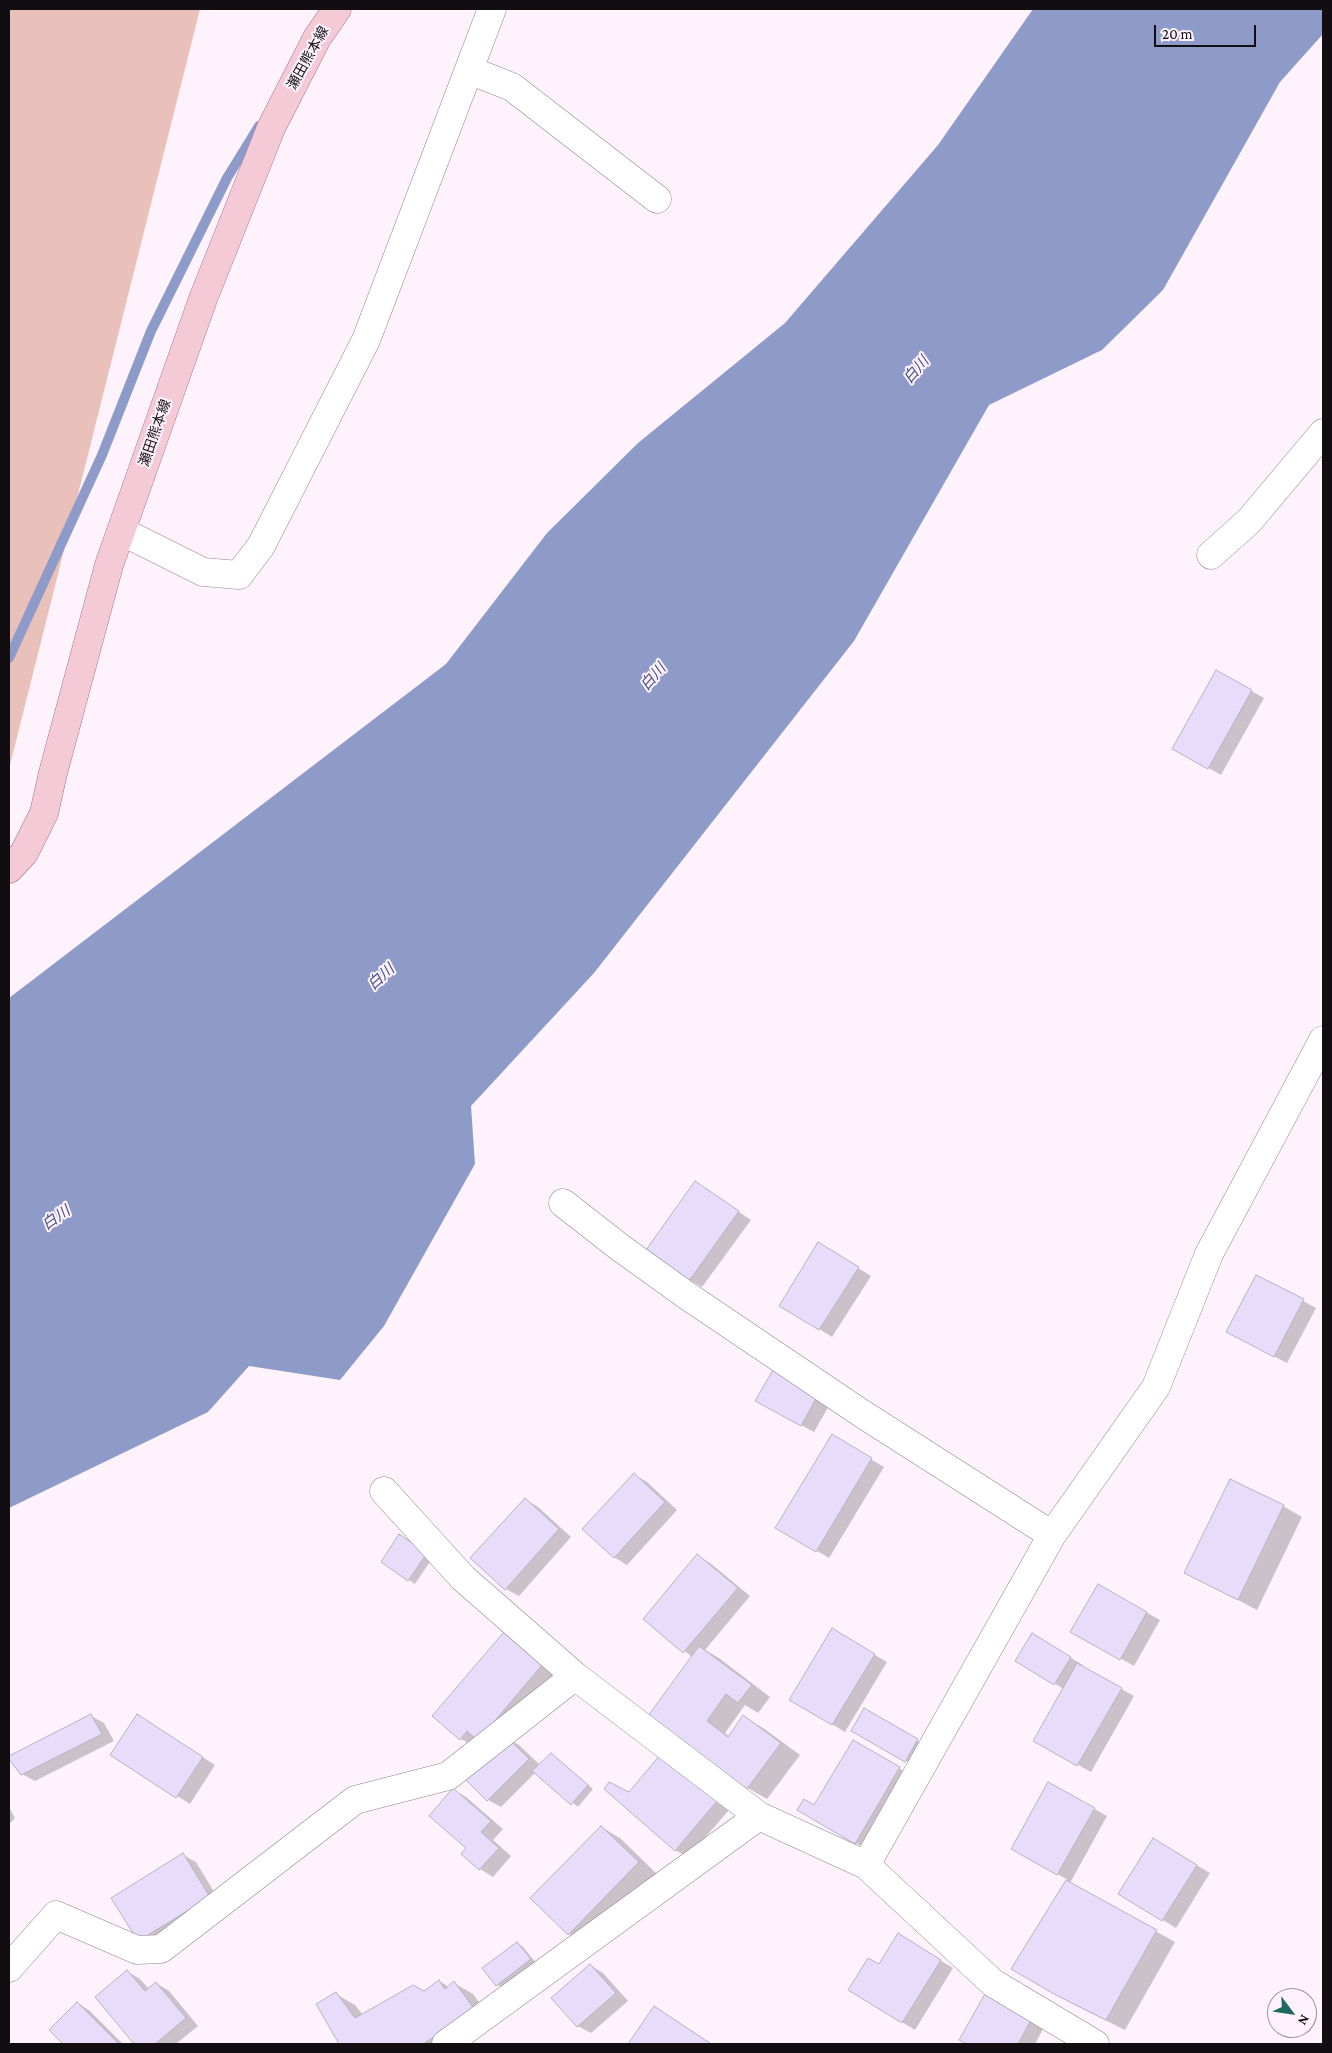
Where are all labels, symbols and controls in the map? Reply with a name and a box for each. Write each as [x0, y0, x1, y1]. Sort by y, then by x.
scale bar [1157, 15, 1260, 47]
street label: 瀬田熊本線 [284, 23, 332, 93]
text: 20 m [1162, 26, 1193, 42]
water label: 白川 [899, 353, 933, 387]
street label: 瀬田熊本線 [136, 397, 174, 469]
water label: 白川 [636, 660, 670, 694]
water label: 白川 [364, 960, 398, 994]
water label: 白川 [39, 1202, 73, 1234]
north arrow [1267, 1988, 1317, 2038]
text: N [1295, 2012, 1313, 2028]

